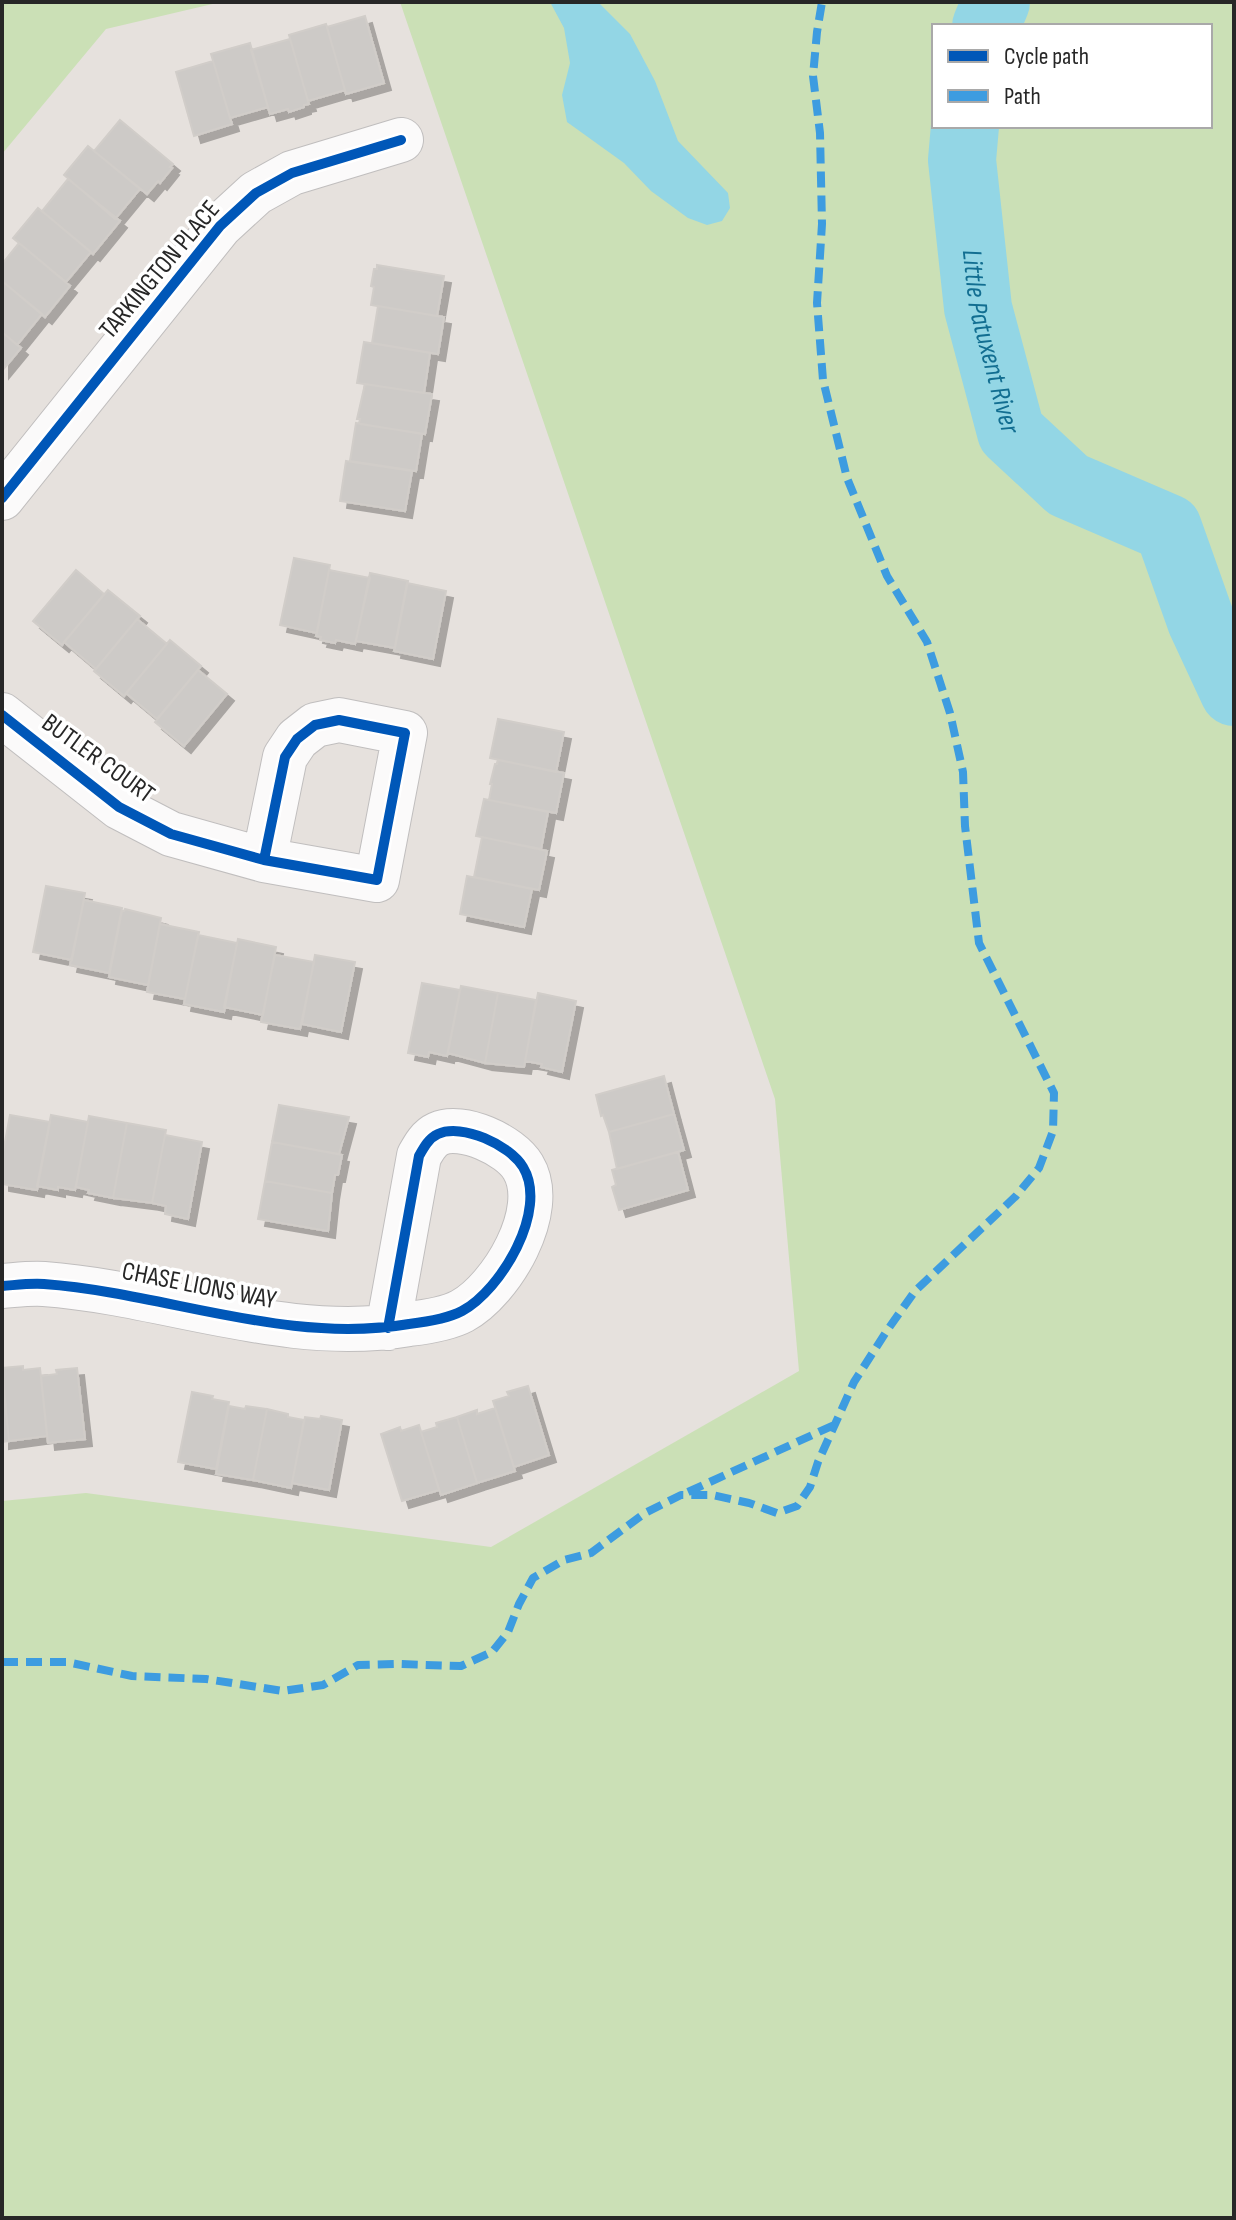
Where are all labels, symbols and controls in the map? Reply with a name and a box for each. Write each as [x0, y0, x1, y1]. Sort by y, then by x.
legend [932, 24, 1212, 128]
text: Cycle path [1004, 42, 1089, 71]
text: Path [1004, 82, 1041, 111]
street label: TARKINGTON PLACE [93, 195, 227, 345]
water label: Little Patuxent River [955, 248, 1027, 438]
street label: BUTLER COURT [36, 708, 160, 810]
street label: CHASE LIONS WAY [119, 1256, 279, 1316]

